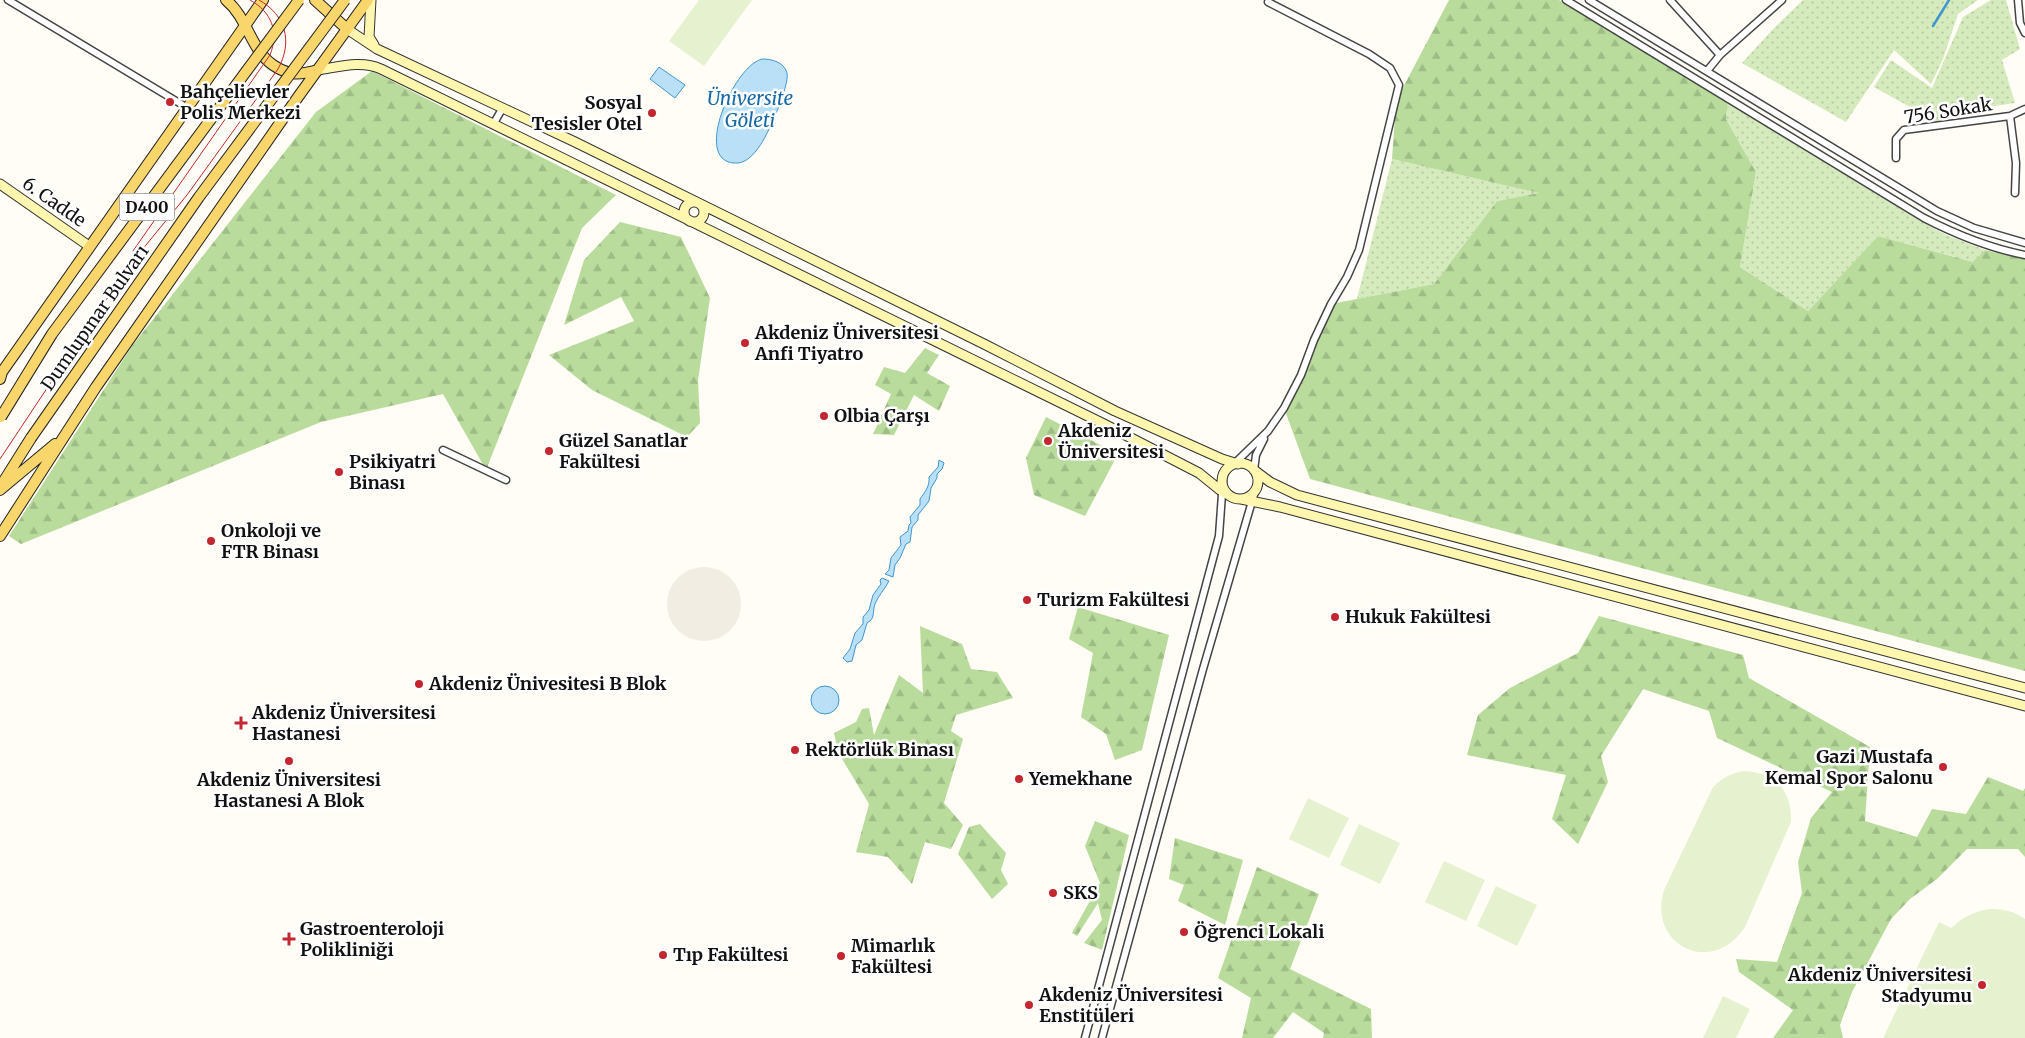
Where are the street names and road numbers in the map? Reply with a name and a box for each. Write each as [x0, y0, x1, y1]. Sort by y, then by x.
street label: 756 Sokak [1902, 92, 1994, 129]
street label: 6. Cadde [18, 171, 91, 232]
road number: D400 [120, 193, 174, 220]
street label: Dumlupınar Bulvarı [36, 240, 154, 395]

